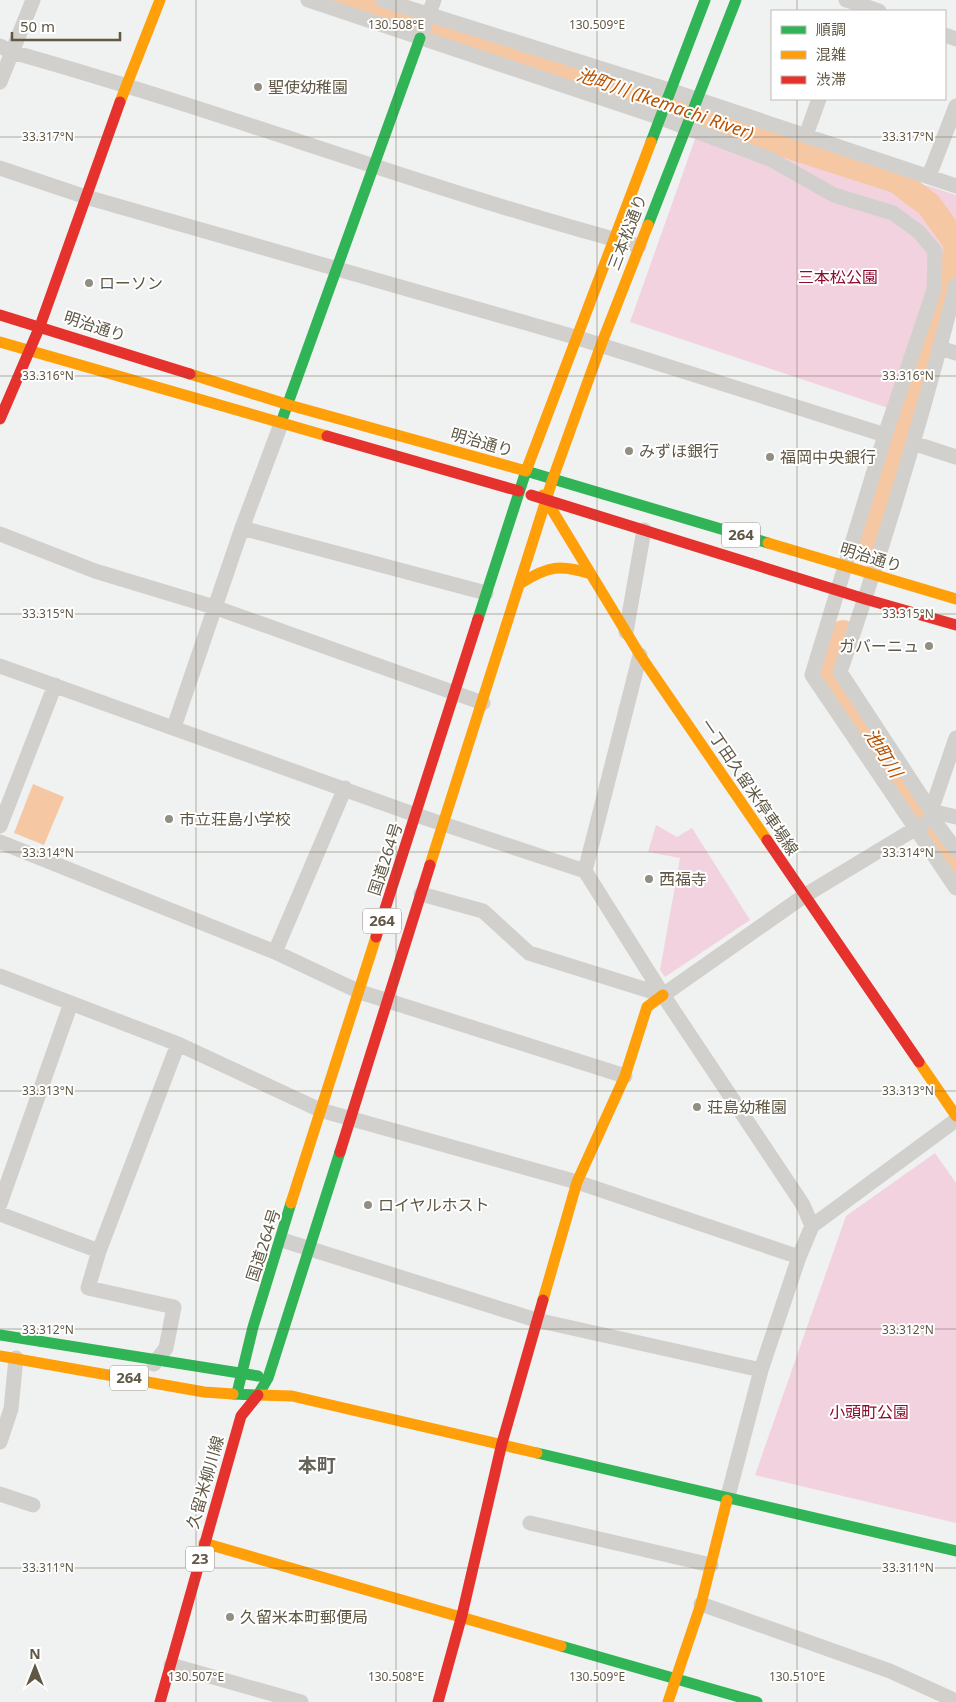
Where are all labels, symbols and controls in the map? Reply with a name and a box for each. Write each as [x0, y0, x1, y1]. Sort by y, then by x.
scale bar [12, 10, 120, 42]
legend [771, 10, 946, 100]
text: 50 m [20, 16, 55, 36]
text: 130.508°E [368, 16, 424, 33]
text: 130.509°E [569, 16, 625, 33]
text: 順調 [816, 19, 846, 39]
text: 混雑 [816, 44, 846, 64]
water label: 池町川 (Ikemachi River) [574, 61, 757, 145]
text: 渋滞 [816, 69, 846, 89]
place label: 聖使幼稚園 [268, 76, 348, 98]
marker: 聖使幼稚園 [252, 81, 264, 93]
text: 33.317°N [22, 128, 74, 145]
text: 33.317°N [882, 128, 934, 145]
street label: 三本松通り [602, 191, 652, 273]
park label: 三本松公園 [798, 266, 878, 288]
place label: ローソン [99, 272, 163, 294]
marker: ローソン [83, 277, 95, 289]
street label: 明治通り [61, 306, 129, 346]
text: 33.316°N [22, 367, 74, 384]
text: 33.316°N [882, 367, 934, 384]
street label: 明治通り [448, 423, 516, 461]
place label: みずほ銀行 [639, 440, 719, 462]
marker: みずほ銀行 [623, 445, 635, 457]
place label: 福岡中央銀行 [780, 446, 876, 468]
marker: 福岡中央銀行 [764, 451, 776, 463]
road number: 264 [722, 522, 760, 548]
street label: 明治通り [837, 537, 905, 577]
text: 33.315°N [22, 605, 74, 622]
text: 33.315°N [882, 605, 934, 622]
place label: ガバーニュ [839, 635, 919, 657]
marker: ガバーニュ [923, 640, 935, 652]
street label: 一丁田久留米停車場線 [696, 715, 804, 859]
water label: 池町川 [859, 723, 909, 783]
place label: 市立荘島小学校 [179, 808, 291, 830]
marker: 市立荘島小学校 [163, 813, 175, 825]
street label: 国道264号 [363, 820, 407, 898]
text: 33.314°N [22, 844, 74, 861]
text: 33.314°N [882, 844, 934, 861]
place label: 西福寺 [659, 868, 707, 890]
marker: 西福寺 [643, 873, 655, 885]
road number: 264 [363, 908, 401, 934]
text: 33.313°N [22, 1082, 74, 1099]
text: 33.313°N [882, 1082, 934, 1099]
place label: 荘島幼稚園 [707, 1096, 787, 1118]
marker: 荘島幼稚園 [691, 1101, 703, 1113]
place label: ロイヤルホスト [378, 1194, 490, 1216]
marker: ロイヤルホスト [362, 1199, 374, 1211]
street label: 国道264号 [241, 1206, 285, 1284]
text: 33.312°N [22, 1321, 74, 1338]
text: 33.312°N [882, 1321, 934, 1338]
road number: 264 [110, 1366, 148, 1390]
park label: 小頭町公園 [829, 1401, 909, 1423]
street label: 久留米柳川線 [181, 1433, 229, 1531]
district label: 本町 [298, 1452, 336, 1478]
road number: 23 [186, 1546, 214, 1572]
text: 33.311°N [22, 1559, 74, 1576]
text: 33.311°N [882, 1559, 934, 1576]
place label: 久留米本町郵便局 [240, 1606, 368, 1628]
marker: 久留米本町郵便局 [224, 1611, 236, 1623]
north arrow [10, 1642, 60, 1692]
text: N [29, 1644, 41, 1663]
text: 130.507°E [168, 1668, 224, 1685]
text: 130.508°E [368, 1668, 424, 1685]
text: 130.509°E [569, 1668, 625, 1685]
text: 130.510°E [769, 1668, 825, 1685]

